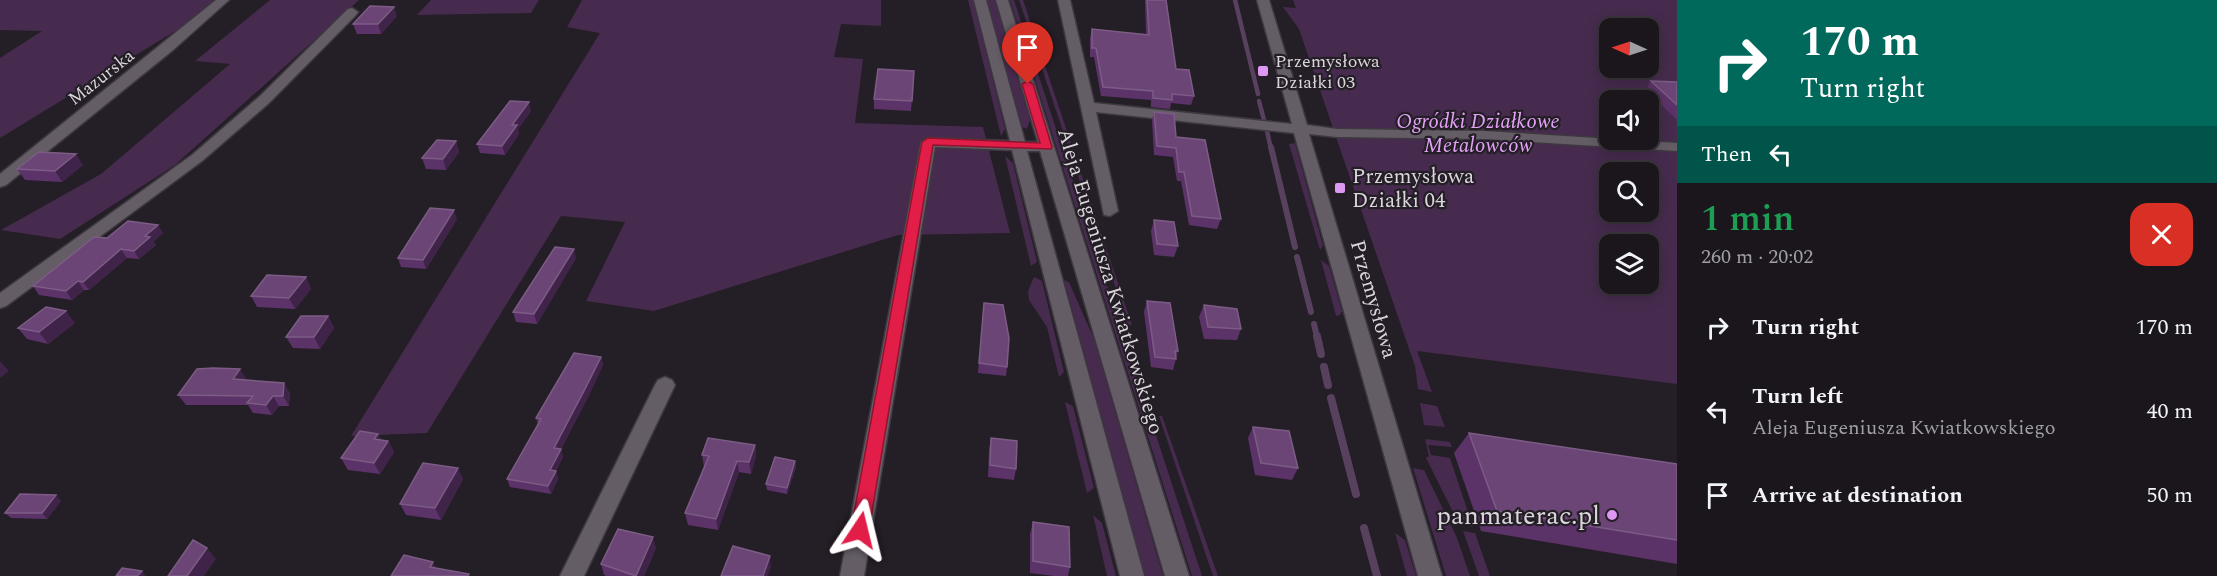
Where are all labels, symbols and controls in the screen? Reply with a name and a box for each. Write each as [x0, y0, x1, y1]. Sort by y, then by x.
text: 170 m [1800, 11, 1919, 74]
north arrow [1599, 18, 1659, 78]
map controls [1599, 18, 1659, 294]
pin [1002, 22, 1053, 84]
icon: right [1701, 24, 1779, 102]
icon: arrive [1011, 31, 1044, 64]
street label: Mazurska [62, 43, 141, 112]
place label: Przemysłowa Działki 03 [1275, 48, 1380, 96]
marker: Przemysłowa Działki 03 [1256, 64, 1270, 78]
text: Turn right [1800, 68, 1925, 110]
button: sound [1599, 90, 1659, 150]
park label: Ogródki Działkowe Metalowców [1396, 106, 1560, 162]
street label: Aleja Eugeniusza Kwiatkowskiego [1048, 124, 1172, 438]
text: Then [1701, 138, 1752, 171]
icon: left [1764, 138, 1797, 171]
place label: Przemysłowa Działki 04 [1352, 161, 1475, 217]
button: search [1599, 162, 1659, 222]
marker: Przemysłowa Działki 04 [1333, 181, 1347, 195]
text: 1 min [1701, 192, 1794, 247]
button: close [2130, 203, 2193, 266]
button: layers [1599, 234, 1659, 294]
street label: Przemysłowa [1341, 236, 1405, 363]
text: 260 m · 20:02 [1701, 242, 1813, 272]
icon: right [1701, 311, 1734, 344]
text: Turn right [1752, 311, 1859, 344]
text: 170 m [2136, 311, 2193, 344]
text: Turn left [1752, 380, 1844, 413]
icon: left [1701, 395, 1734, 428]
text: 40 m [2147, 395, 2193, 428]
text: Aleja Eugeniusza Kwiatkowskiego [1752, 413, 2056, 443]
icon: arrive [1701, 479, 1734, 512]
text: Arrive at destination [1752, 479, 1963, 512]
text: 50 m [2147, 479, 2193, 512]
place label: panmaterac.pl [1436, 496, 1600, 536]
position arrow [828, 498, 892, 562]
marker: panmaterac.pl [1605, 508, 1619, 522]

